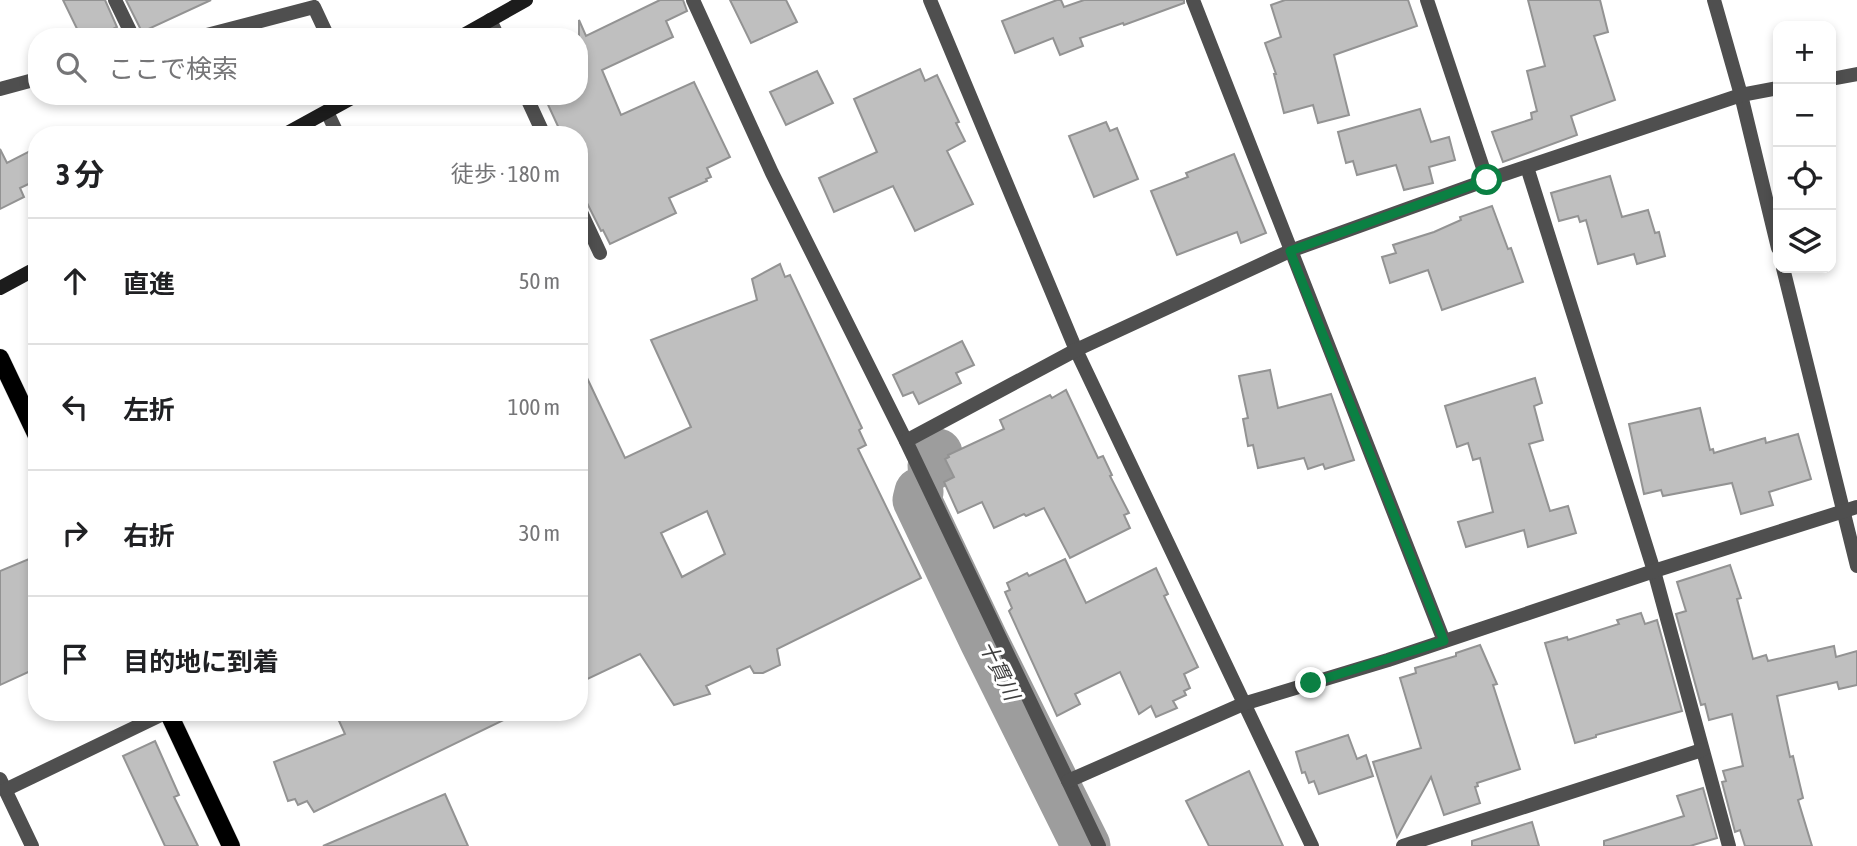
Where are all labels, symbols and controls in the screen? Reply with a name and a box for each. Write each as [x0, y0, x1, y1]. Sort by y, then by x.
map controls [1773, 21, 1836, 273]
button: + [1773, 21, 1836, 84]
search box [28, 28, 588, 105]
icon: search [52, 48, 90, 86]
text: ここで検索 [108, 54, 238, 84]
button: − [1773, 84, 1836, 147]
button: locate [1773, 147, 1836, 210]
text: 3 分 [56, 157, 104, 191]
text: 徒歩 · 180 m [451, 161, 560, 187]
route start [1471, 164, 1502, 195]
button: layers [1773, 210, 1836, 273]
icon: ahead [56, 262, 94, 300]
text: 50 m [519, 268, 560, 294]
text: 直進 [123, 269, 175, 299]
icon: left [56, 388, 94, 426]
text: 100 m [508, 394, 560, 420]
text: 左折 [123, 395, 175, 425]
icon: right [56, 514, 94, 552]
text: 30 m [519, 520, 560, 546]
text: 右折 [123, 521, 175, 551]
water label: 十貫川 [975, 636, 1025, 705]
icon: arrive [56, 640, 94, 678]
text: 目的地に到着 [123, 647, 279, 677]
route end [1295, 667, 1326, 698]

